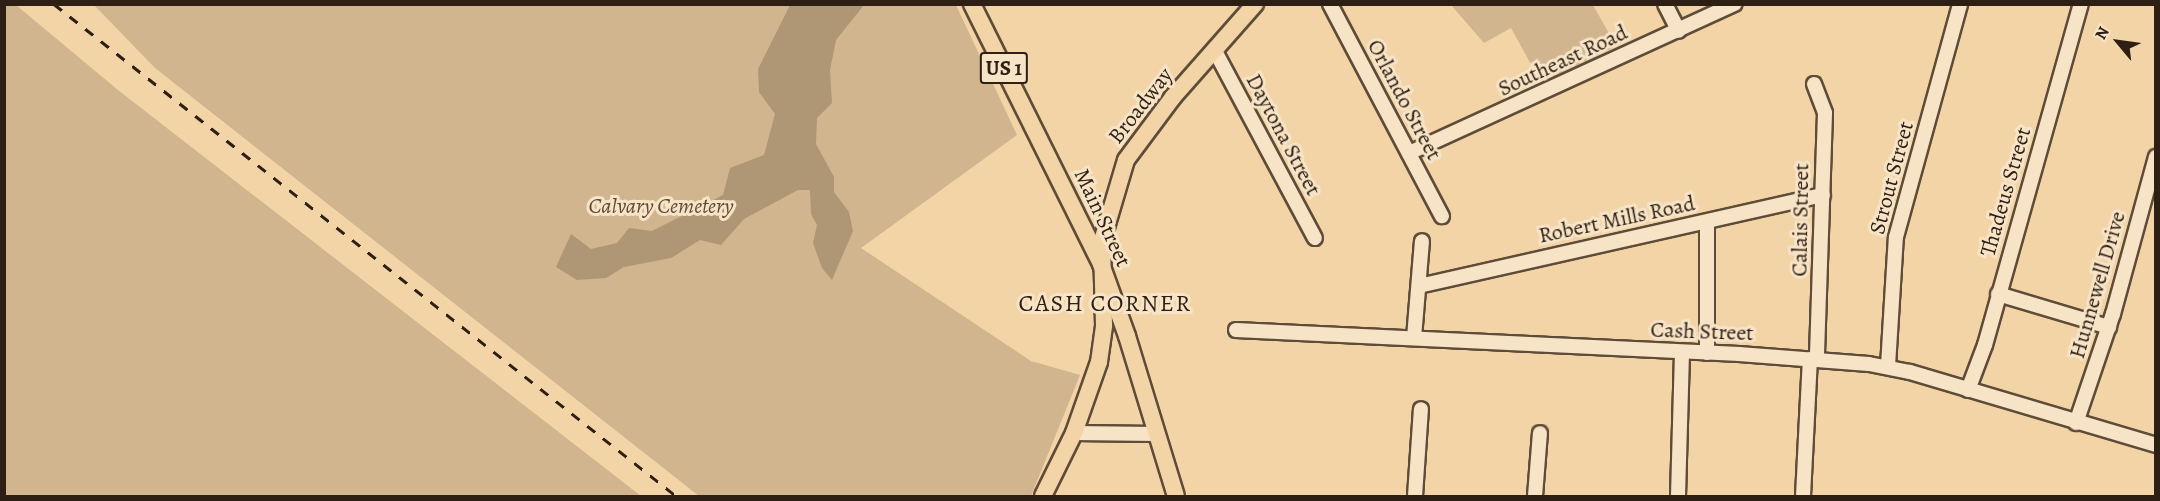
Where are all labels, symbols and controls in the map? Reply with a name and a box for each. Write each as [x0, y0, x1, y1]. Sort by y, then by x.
north arrow [2088, 12, 2148, 72]
street label: Southeast Road [1494, 20, 1632, 102]
text: N [2090, 23, 2115, 44]
street label: Orlando Street [1361, 35, 1447, 165]
road number: US 1 [978, 50, 1030, 86]
street label: Broadway [1103, 63, 1179, 149]
street label: Daytona Street [1240, 70, 1326, 200]
street label: Strout Street [1864, 119, 1920, 237]
street label: Thadeus Street [1975, 124, 2037, 260]
street label: Calais Street [1787, 163, 1815, 277]
street label: Main Street [1068, 165, 1136, 271]
street label: Robert Mills Road [1536, 191, 1698, 249]
park label: Calvary Cemetery [588, 194, 734, 220]
street label: Hunnewell Drive [2064, 208, 2132, 362]
district label: CASH CORNER [1018, 290, 1192, 318]
street label: Cash Street [1650, 317, 1754, 347]

